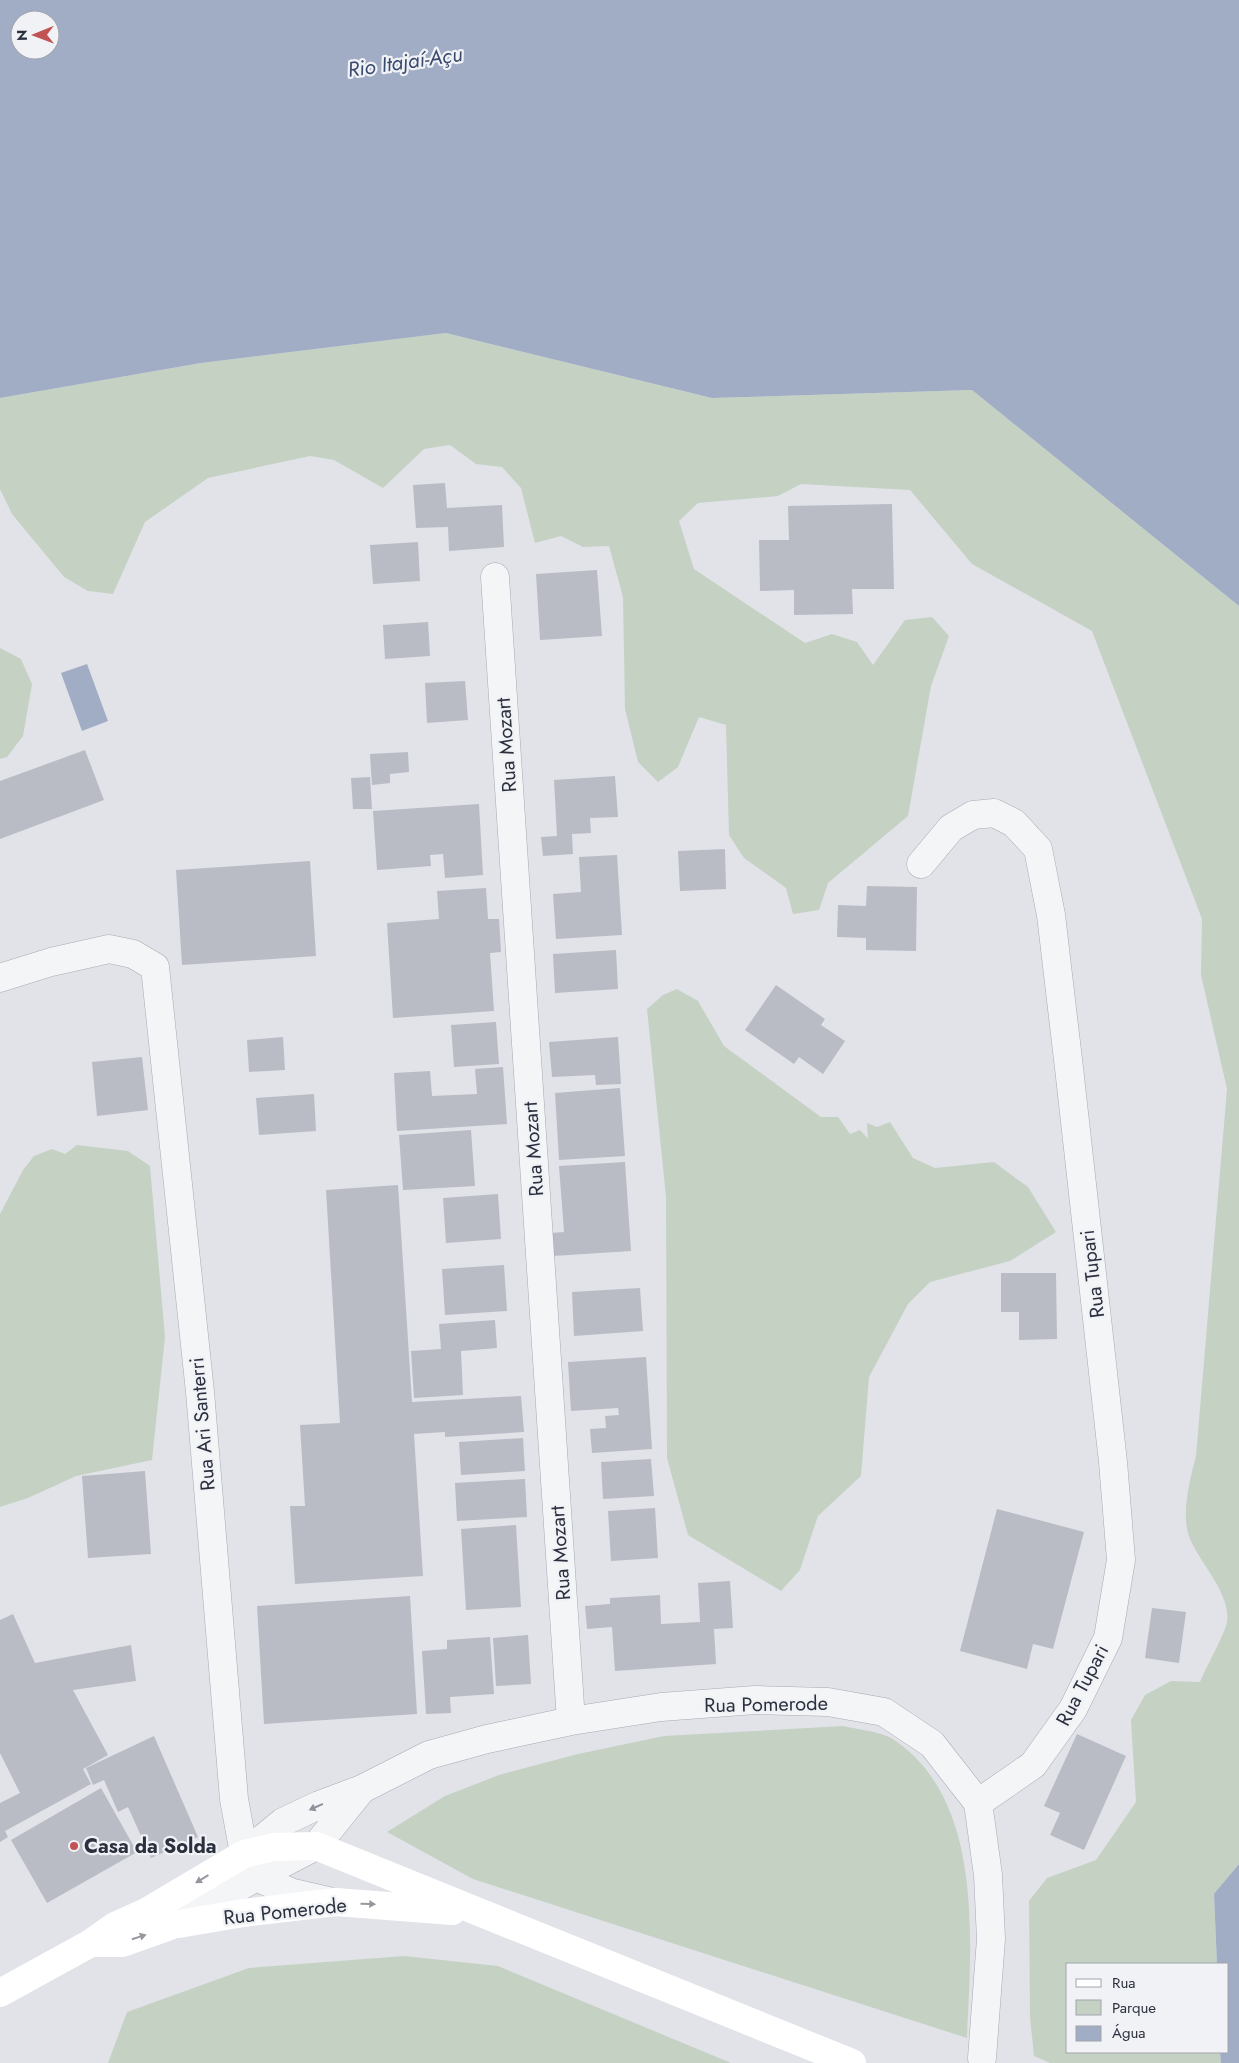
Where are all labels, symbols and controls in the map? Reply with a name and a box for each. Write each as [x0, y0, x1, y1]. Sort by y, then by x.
north arrow [10, 10, 60, 60]
text: N [12, 29, 32, 41]
water label: Rio Itajaí-Açu [346, 39, 465, 85]
street label: Rua Mozart [489, 697, 524, 793]
street label: Rua Mozart [516, 1101, 551, 1197]
street label: Rua Tupari [1073, 1228, 1112, 1320]
street label: Rua Ari Santerri [182, 1356, 223, 1492]
street label: Rua Mozart [543, 1505, 578, 1601]
street label: Rua Tupari [1049, 1639, 1116, 1731]
street label: Rua Pomerode [704, 1689, 828, 1720]
one-way arrow [309, 1803, 323, 1811]
place label: Casa da Solda [84, 1832, 217, 1861]
marker: Casa da Solda [68, 1840, 80, 1852]
one-way arrow [195, 1874, 208, 1883]
street label: Rua Pomerode [222, 1891, 348, 1932]
one-way arrow [360, 1900, 376, 1908]
one-way arrow [132, 1933, 147, 1941]
legend [1066, 1963, 1229, 2053]
text: Rua [1112, 1972, 1136, 1994]
text: Parque [1112, 1997, 1156, 2019]
text: Água [1112, 2022, 1146, 2044]

